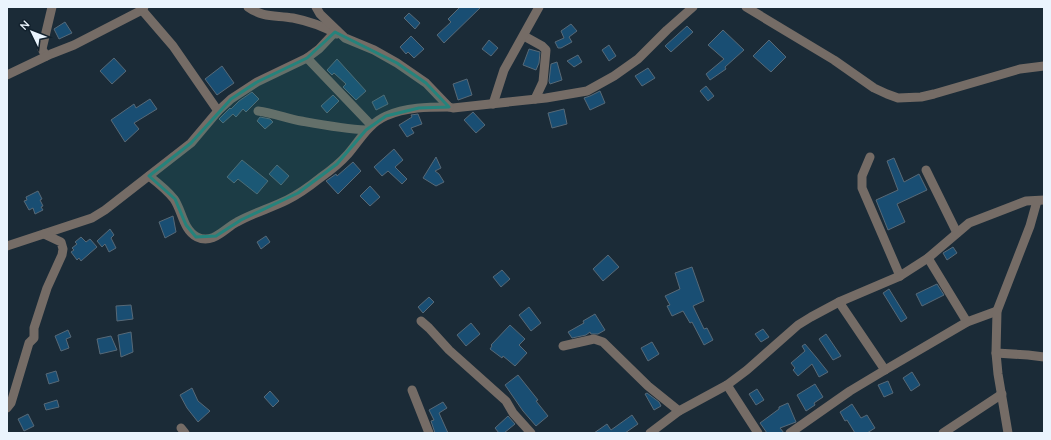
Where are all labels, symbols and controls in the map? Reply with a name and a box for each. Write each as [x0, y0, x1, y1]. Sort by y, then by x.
north arrow [12, 12, 52, 52]
text: N [17, 17, 33, 33]

